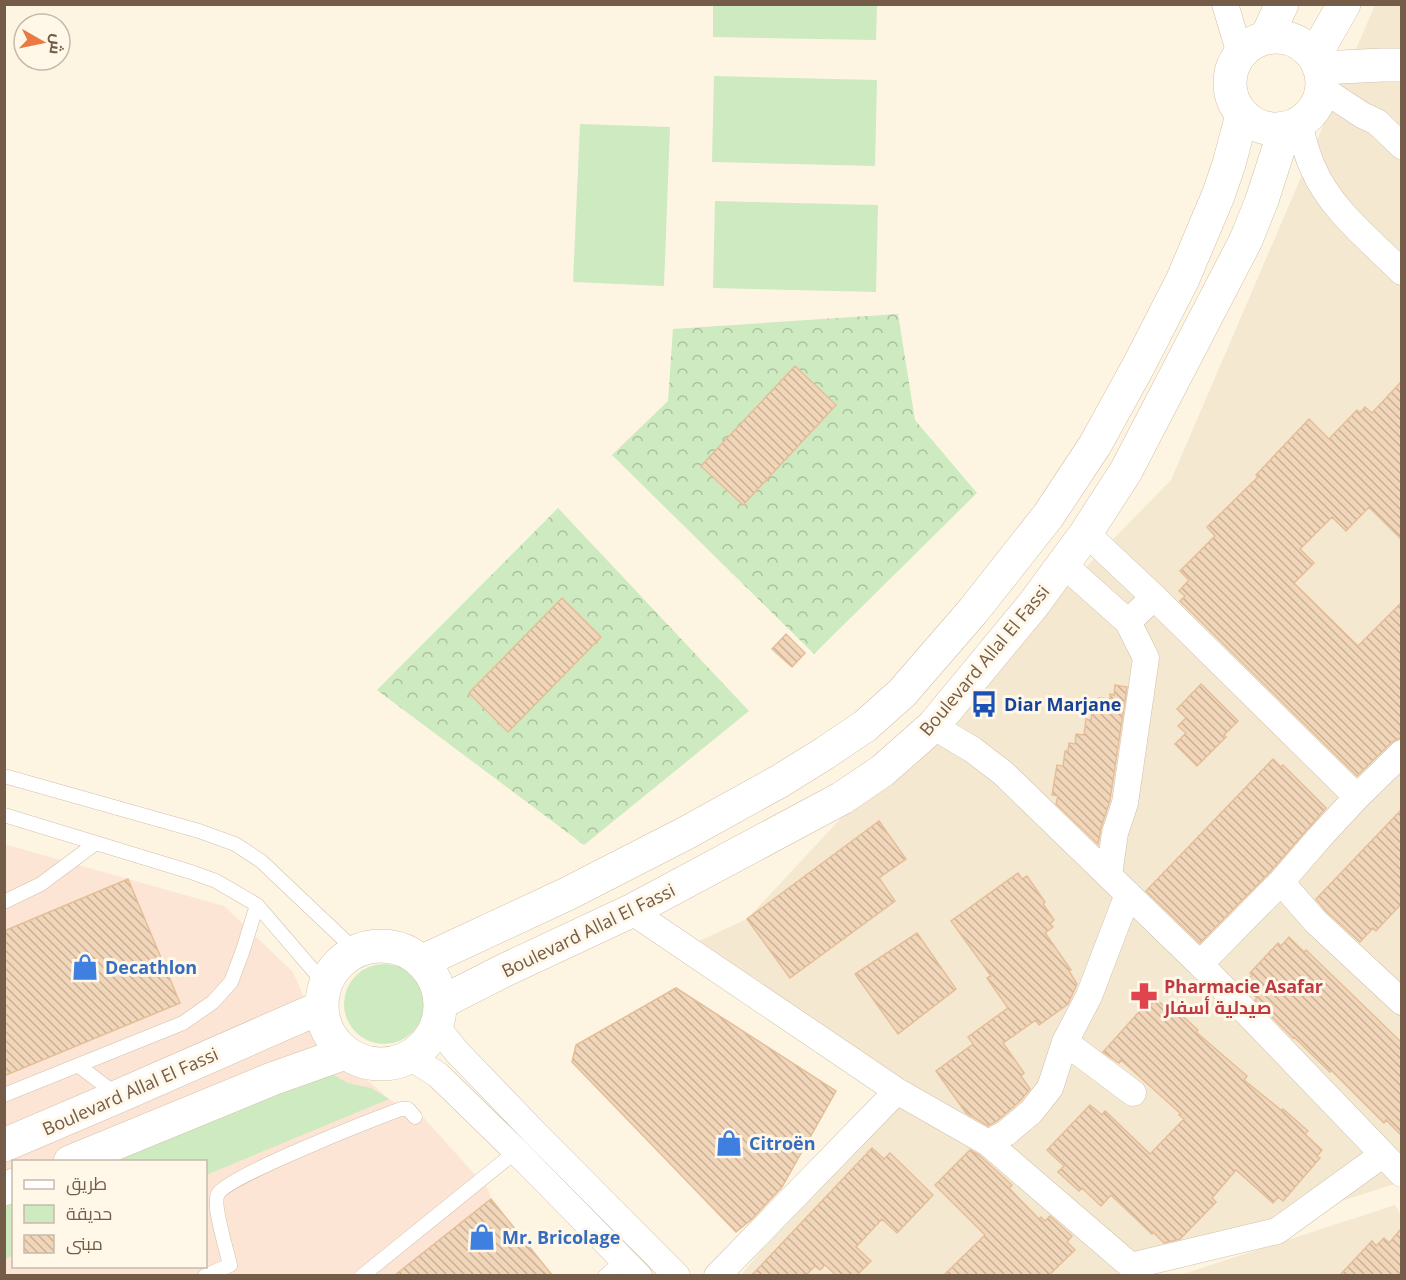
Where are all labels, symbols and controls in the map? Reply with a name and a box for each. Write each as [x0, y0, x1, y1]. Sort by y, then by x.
north arrow [12, 12, 72, 72]
text: ش [44, 32, 69, 56]
street label: Boulevard Allal El Fassi [914, 579, 1054, 741]
bus stop icon: Diar Marjane [969, 689, 999, 719]
place label: Diar Marjane [1004, 692, 1121, 716]
street label: Boulevard Allal El Fassi [497, 878, 679, 982]
shop icon: Decathlon [70, 952, 100, 982]
place label: Decathlon [105, 955, 197, 979]
place label: Pharmacie Asafar صيدلية أسفار [1163, 974, 1323, 1019]
pharmacy icon: Pharmacie Asafar صيدلية أسفار [1129, 981, 1159, 1011]
street label: Boulevard Allal El Fassi [38, 1041, 222, 1141]
shop icon: Citroën [714, 1128, 744, 1158]
place label: Citroën [749, 1131, 816, 1155]
legend [12, 1160, 207, 1268]
text: طريق [66, 1171, 107, 1196]
text: حديقة [66, 1201, 112, 1225]
shop icon: Mr. Bricolage [467, 1222, 497, 1252]
place label: Mr. Bricolage [502, 1225, 620, 1249]
text: مبنى [66, 1231, 103, 1255]

